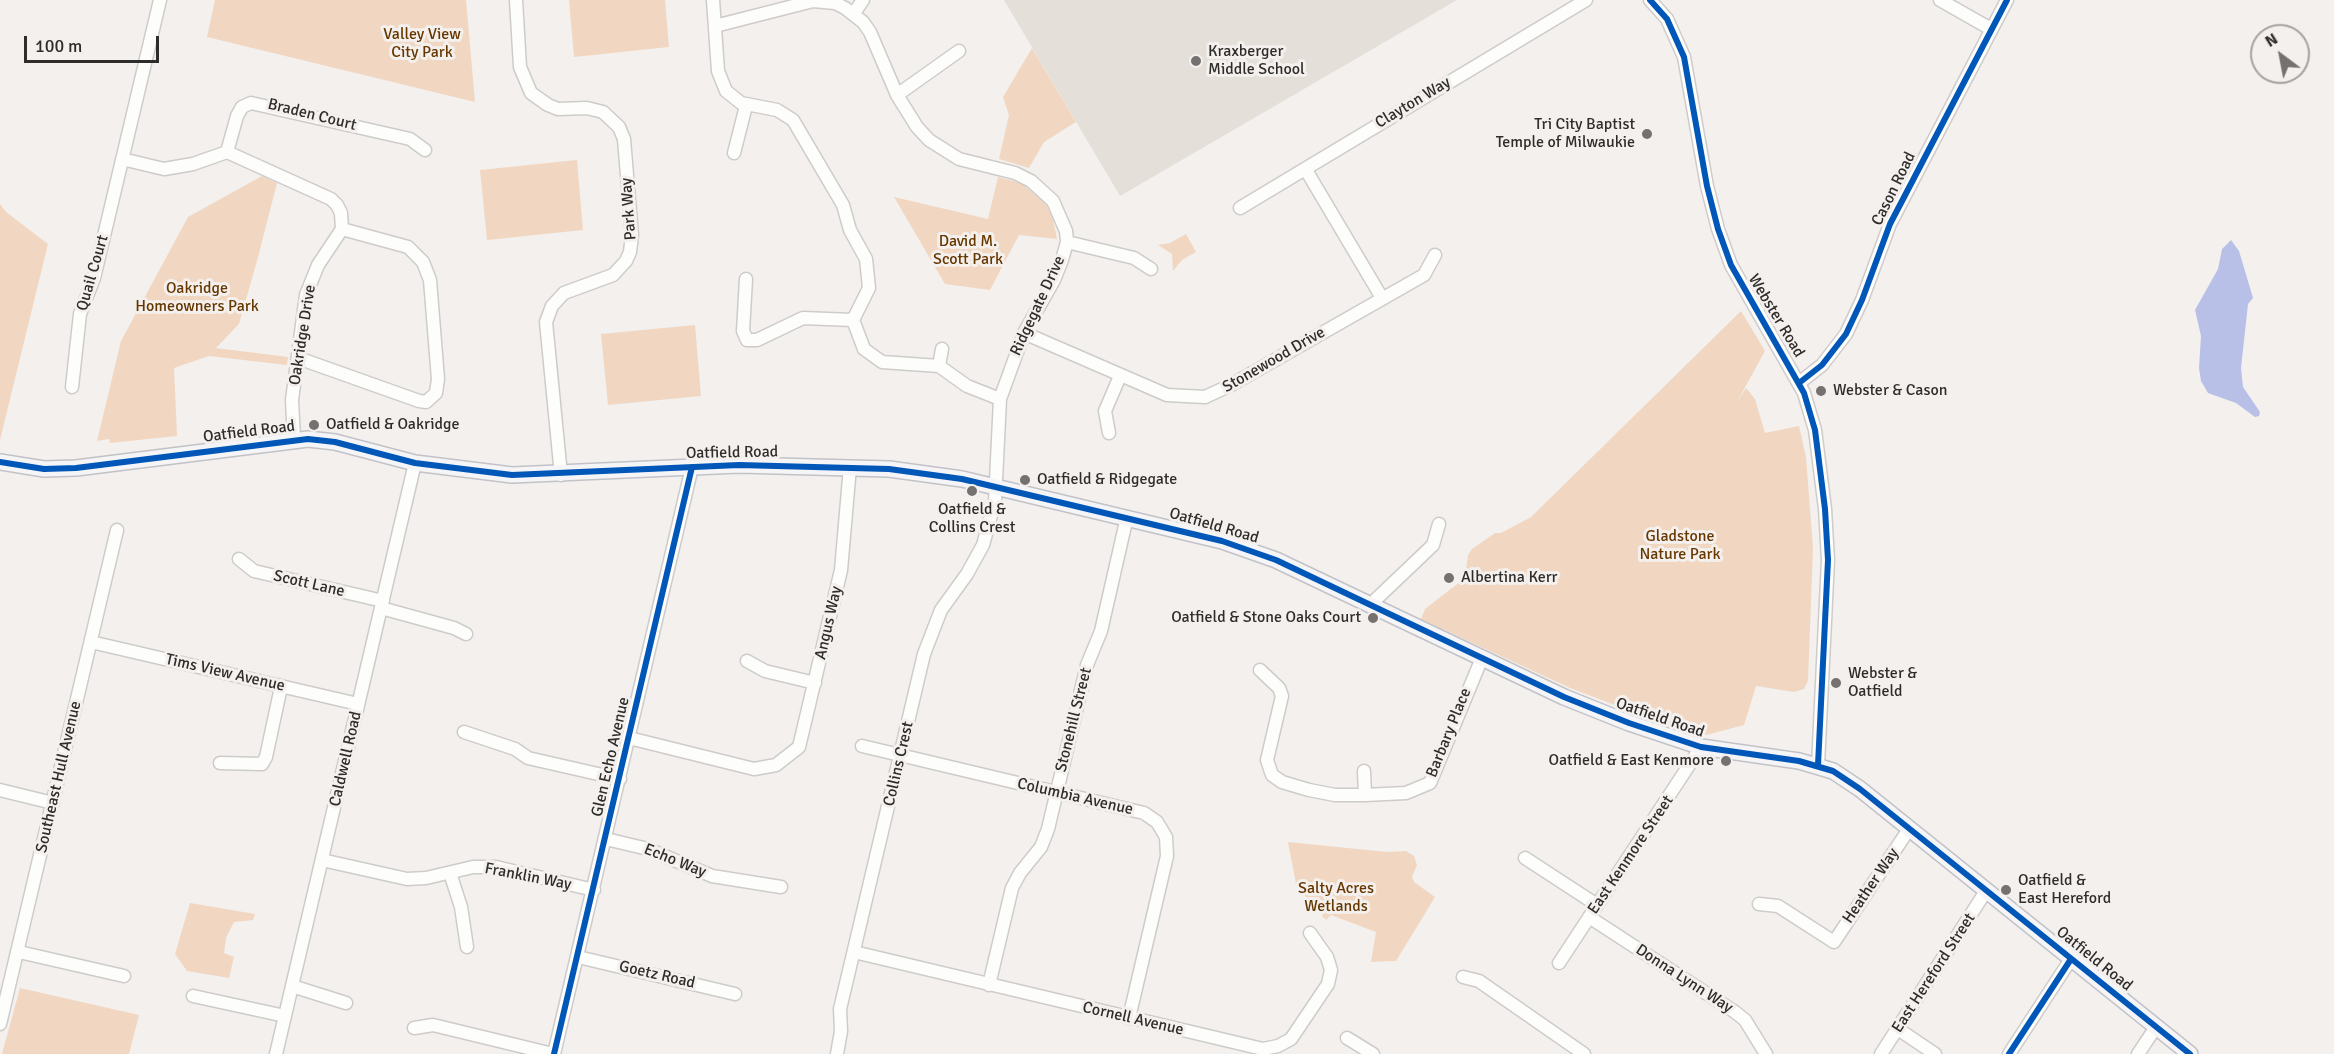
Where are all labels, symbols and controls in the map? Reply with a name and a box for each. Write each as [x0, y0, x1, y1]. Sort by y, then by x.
scale bar [27, 24, 162, 62]
north arrow [2250, 24, 2310, 84]
park label: Valley View City Park [383, 25, 461, 63]
text: N [2261, 29, 2282, 52]
text: 100 m [35, 35, 82, 57]
place label: Kraxberger Middle School [1208, 42, 1305, 80]
marker: Kraxberger Middle School [1189, 54, 1203, 68]
street label: Clayton Way [1372, 73, 1454, 133]
street label: Braden Court [266, 95, 358, 135]
place label: Tri City Baptist Temple of Milwaukie [1496, 115, 1635, 153]
marker: Tri City Baptist Temple of Milwaukie [1640, 127, 1654, 141]
street label: Cason Road [1868, 149, 1920, 229]
street label: Park Way [617, 177, 641, 241]
park label: David M. Scott Park [933, 232, 1003, 270]
street label: Quail Court [73, 233, 113, 313]
street label: Ridgegate Drive [1006, 253, 1070, 359]
street label: Webster Road [1744, 271, 1808, 361]
park label: Oakridge Homeowners Park [135, 279, 259, 317]
street label: Oakridge Drive [286, 284, 320, 386]
street label: Stonewood Drive [1219, 323, 1329, 397]
place label: Webster & Cason [1833, 381, 1947, 401]
marker: Webster & Cason [1814, 384, 1828, 398]
place label: Oatfield & Oakridge [326, 415, 459, 435]
street label: Oatfield Road [202, 417, 296, 447]
marker: Oatfield & Oakridge [307, 418, 321, 432]
street label: Oatfield Road [686, 443, 778, 463]
place label: Oatfield & Ridgegate [1037, 470, 1177, 490]
marker: Oatfield & Ridgegate [1018, 473, 1032, 487]
marker: Oatfield & Collins Crest [965, 484, 979, 498]
place label: Oatfield & Collins Crest [929, 500, 1015, 538]
street label: Oatfield Road [1167, 504, 1261, 548]
park label: Gladstone Nature Park [1639, 527, 1721, 565]
street label: Scott Lane [272, 567, 346, 601]
place label: Albertina Kerr [1461, 568, 1557, 588]
marker: Albertina Kerr [1442, 571, 1456, 585]
street label: Angus Way [811, 584, 847, 662]
place label: Oatfield & Stone Oaks Court [1171, 608, 1361, 628]
marker: Oatfield & Stone Oaks Court [1366, 611, 1380, 625]
street label: Tims View Avenue [163, 650, 287, 696]
place label: Webster & Oatfield [1848, 664, 1917, 702]
street label: Stonehill Street [1052, 666, 1096, 774]
marker: Webster & Oatfield [1829, 676, 1843, 690]
street label: Barbary Place [1422, 685, 1476, 781]
street label: Oatfield Road [1613, 694, 1707, 742]
street label: Glen Echo Avenue [588, 695, 634, 819]
street label: Southeast Hull Avenue [32, 699, 86, 855]
street label: Caldwell Road [326, 710, 366, 808]
street label: Collins Crest [880, 720, 918, 808]
place label: Oatfield & East Kenmore [1549, 751, 1714, 771]
marker: Oatfield & East Kenmore [1719, 754, 1733, 768]
street label: Columbia Avenue [1015, 774, 1135, 820]
street label: East Kenmore Street [1584, 792, 1678, 918]
street label: Echo Way [641, 840, 709, 882]
street label: Heather Way [1839, 845, 1903, 927]
street label: Franklin Way [483, 859, 573, 895]
place label: Oatfield & East Hereford [2018, 871, 2111, 909]
park label: Salty Acres Wetlands [1298, 879, 1374, 917]
marker: Oatfield & East Hereford [1999, 883, 2013, 897]
street label: East Hereford Street [1888, 910, 1980, 1036]
street label: Oatfield Road [2052, 922, 2136, 996]
street label: Donna Lynn Way [1632, 940, 1736, 1018]
street label: Goetz Road [617, 957, 697, 993]
street label: Cornell Avenue [1081, 998, 1185, 1040]

